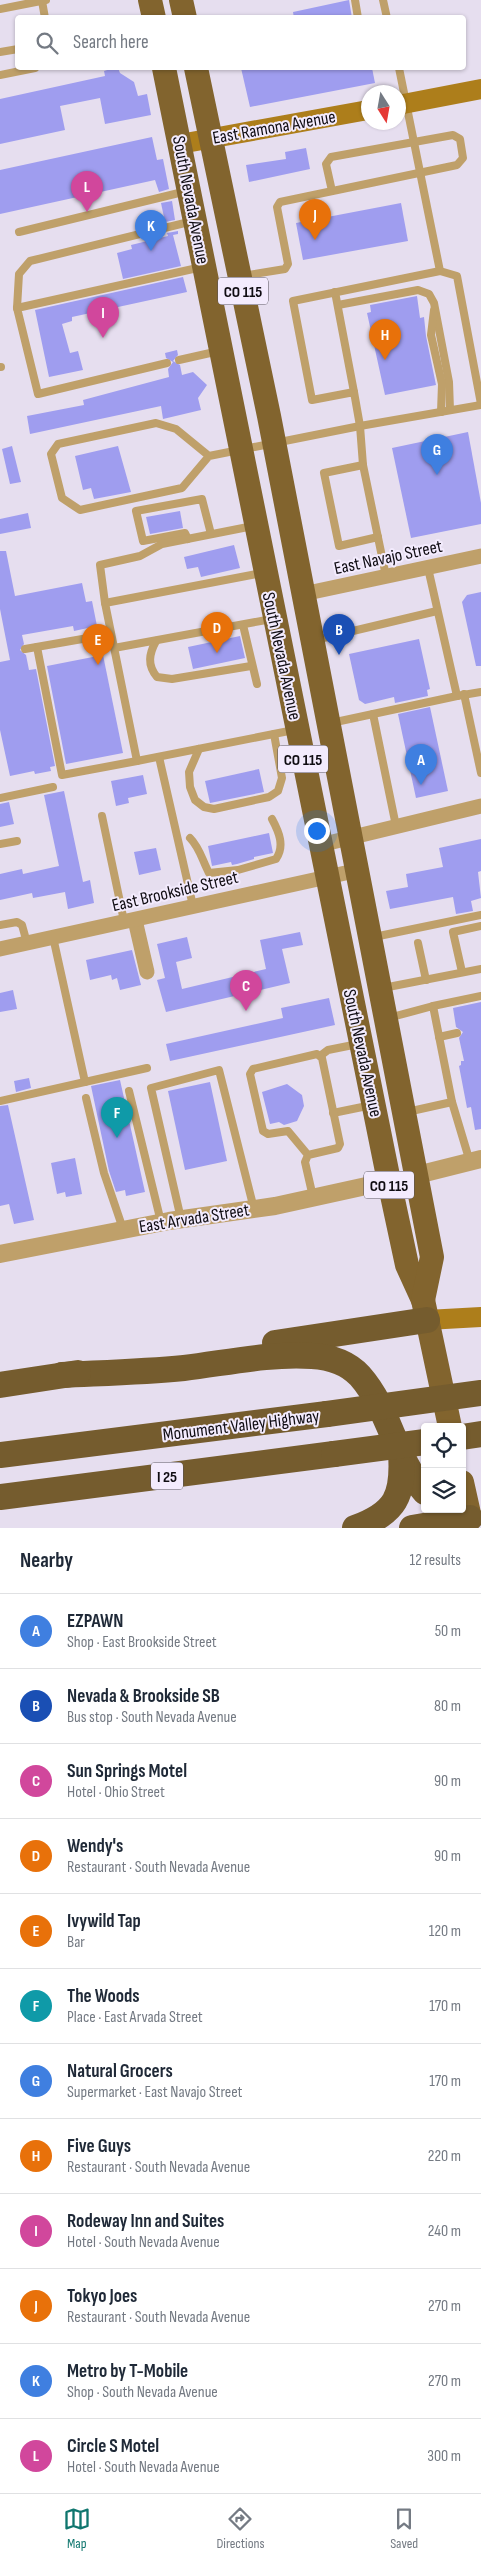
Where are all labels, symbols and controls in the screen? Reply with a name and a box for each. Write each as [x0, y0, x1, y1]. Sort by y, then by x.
search box [15, 15, 466, 70]
icon: search [33, 29, 61, 57]
text: Search here [73, 31, 149, 54]
north arrow [361, 85, 406, 130]
street label: East Ramona Avenue [211, 106, 337, 149]
street label: South Nevada Avenue [168, 134, 213, 266]
pin: L [71, 171, 103, 212]
pin: J [299, 199, 331, 240]
pin: K [135, 210, 167, 251]
road number: CO 115 [218, 278, 268, 304]
pin: I [87, 297, 119, 338]
pin: H [369, 319, 401, 360]
pin: G [421, 434, 453, 475]
street label: East Navajo Street [332, 536, 445, 579]
street label: South Nevada Avenue [258, 590, 305, 722]
pin: D [201, 612, 233, 653]
pin: B [323, 614, 355, 655]
pin: E [82, 624, 114, 665]
pin: A [405, 744, 437, 785]
road number: CO 115 [278, 746, 328, 772]
your location [304, 818, 330, 844]
street label: East Brookside Street [110, 867, 241, 916]
pin: C [230, 970, 262, 1011]
street label: South Nevada Avenue [339, 987, 386, 1119]
pin: F [101, 1097, 133, 1138]
road number: CO 115 [364, 1172, 414, 1198]
street label: East Arvada Street [138, 1199, 251, 1238]
street label: Monument Valley Highway [162, 1405, 321, 1446]
map controls [421, 1423, 466, 1513]
button: locate [421, 1423, 466, 1468]
road number: I 25 [151, 1462, 183, 1490]
button: layers [421, 1468, 466, 1513]
text: Nearby [20, 1548, 73, 1573]
text: 12 results [409, 1551, 461, 1570]
text: EZPAWN [67, 1610, 123, 1633]
text: A [32, 1622, 40, 1641]
text: 50 m [435, 1622, 461, 1641]
text: Shop · East Brookside Street [67, 1633, 217, 1652]
text: Nevada & Brookside SB [67, 1685, 220, 1708]
text: B [32, 1697, 40, 1716]
text: 80 m [434, 1697, 461, 1716]
text: Bus stop · South Nevada Avenue [67, 1708, 237, 1727]
text: Sun Springs Motel [67, 1760, 187, 1783]
text: C [32, 1772, 40, 1791]
text: 90 m [434, 1772, 461, 1791]
text: Hotel · Ohio Street [67, 1783, 165, 1802]
text: Wendy's [67, 1835, 123, 1858]
text: D [32, 1847, 40, 1866]
text: 90 m [434, 1847, 461, 1866]
text: Restaurant · South Nevada Avenue [67, 1858, 250, 1877]
text: Ivywild Tap [67, 1910, 141, 1933]
text: E [33, 1922, 39, 1941]
text: 120 m [429, 1922, 461, 1941]
text: Bar [67, 1933, 85, 1952]
text: The Woods [67, 1985, 140, 2008]
text: F [33, 1997, 39, 2016]
text: 170 m [429, 1997, 461, 2016]
text: Place · East Arvada Street [67, 2008, 203, 2027]
text: Natural Grocers [67, 2060, 173, 2083]
text: G [32, 2072, 40, 2091]
text: 170 m [429, 2072, 461, 2091]
text: Supermarket · East Navajo Street [67, 2083, 242, 2102]
text: Five Guys [67, 2135, 131, 2158]
text: H [32, 2147, 40, 2166]
text: 220 m [428, 2147, 461, 2166]
text: Restaurant · South Nevada Avenue [67, 2158, 250, 2177]
text: Rodeway Inn and Suites [67, 2210, 224, 2233]
text: I [34, 2222, 38, 2241]
text: 240 m [428, 2222, 461, 2241]
text: Hotel · South Nevada Avenue [67, 2233, 220, 2252]
text: Tokyo Joes [67, 2285, 137, 2308]
text: J [34, 2297, 38, 2316]
text: 270 m [428, 2297, 461, 2316]
text: Restaurant · South Nevada Avenue [67, 2308, 250, 2327]
text: Metro by T-Mobile [67, 2360, 188, 2383]
text: K [32, 2372, 40, 2391]
text: 270 m [428, 2372, 461, 2391]
text: Shop · South Nevada Avenue [67, 2383, 218, 2402]
text: Circle S Motel [67, 2435, 159, 2458]
text: L [33, 2447, 39, 2466]
text: 300 m [427, 2447, 461, 2466]
text: Hotel · South Nevada Avenue [67, 2458, 220, 2477]
tab: Map [63, 2505, 91, 2552]
tab: Directions [216, 2505, 265, 2552]
tab: Saved [390, 2505, 418, 2552]

